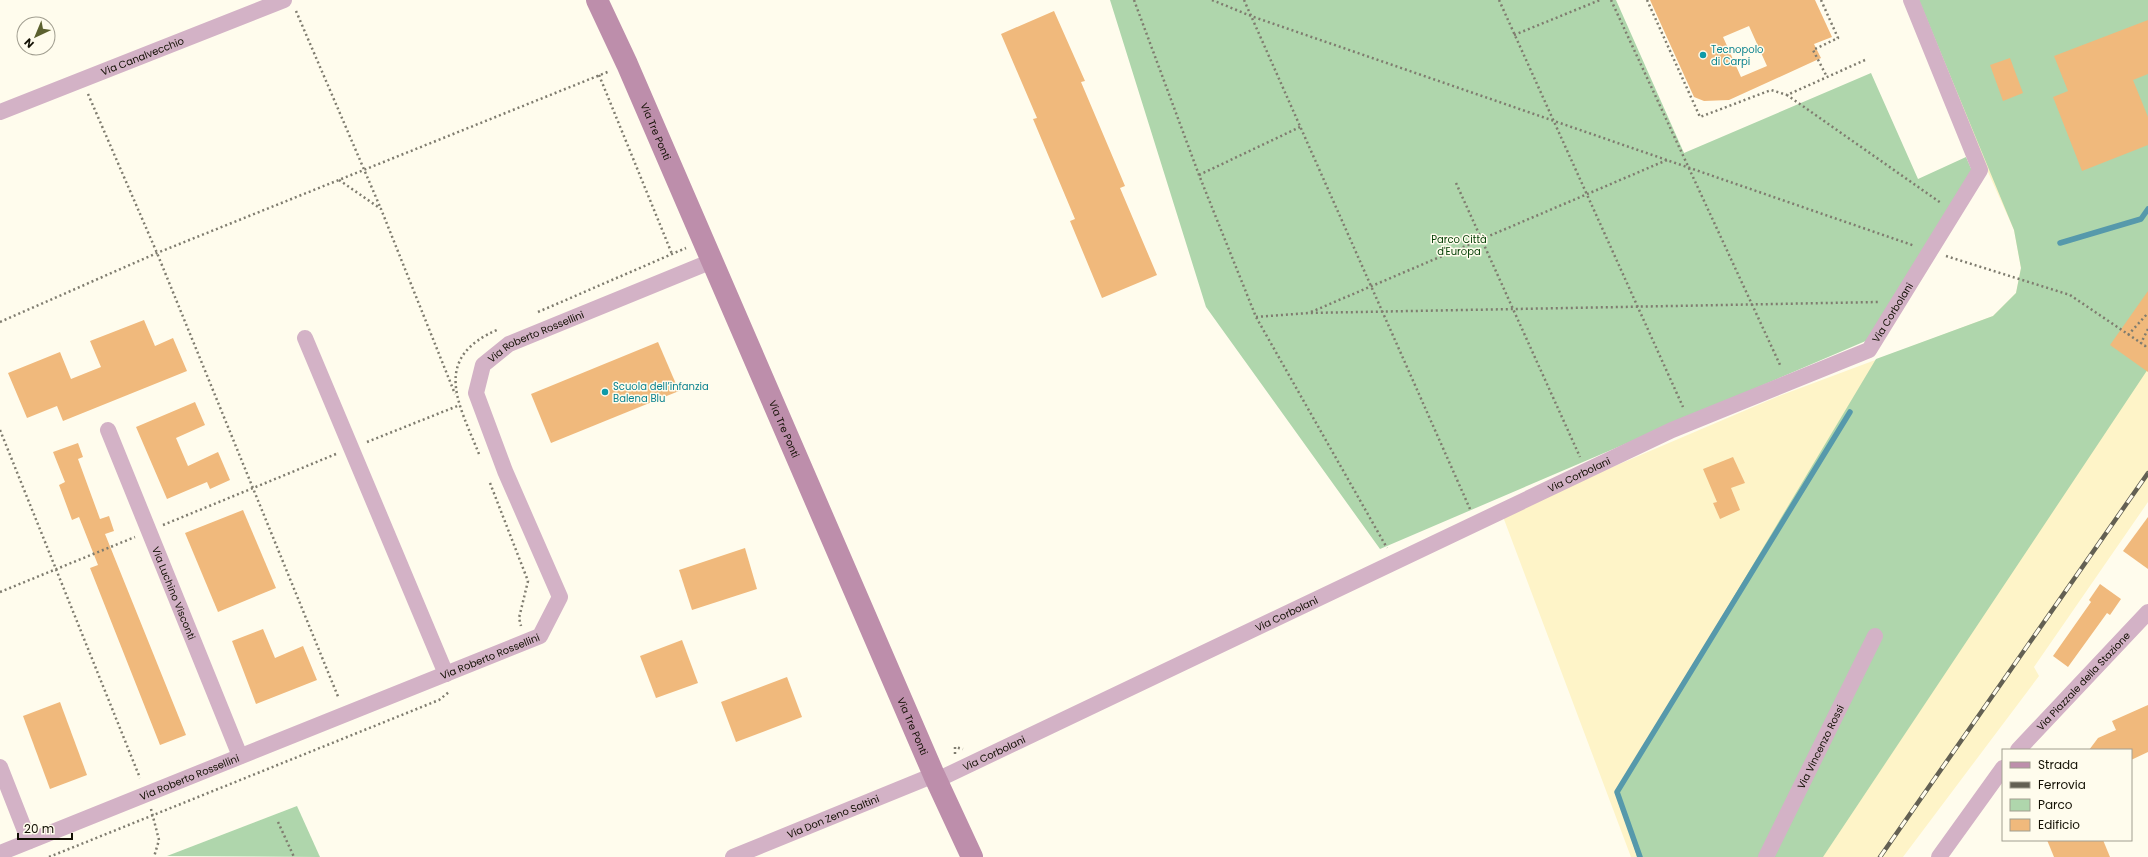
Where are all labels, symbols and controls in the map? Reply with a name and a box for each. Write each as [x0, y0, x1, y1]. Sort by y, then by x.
north arrow [16, 16, 56, 56]
street label: Via Canalvecchio [99, 33, 186, 79]
text: N [21, 35, 38, 52]
place label: Tecnopolo di Carpi [1711, 42, 1764, 69]
marker: Tecnopolo di Carpi [1698, 50, 1708, 60]
street label: Via Tre Ponti [637, 100, 675, 162]
park label: Parco Città d'Europa [1431, 232, 1487, 259]
street label: Via Corbolani [1868, 279, 1916, 345]
street label: Via Roberto Rossellini [484, 307, 586, 366]
place label: Scuola dell’infanzia Balena Blu [613, 379, 709, 406]
marker: Scuola dell’infanzia Balena Blu [600, 387, 610, 397]
street label: Via Tre Ponti [765, 398, 804, 460]
street label: Via Corbolani [1545, 453, 1613, 496]
street label: Via Luchino Visconti [148, 544, 200, 642]
street label: Via Corbolani [1253, 592, 1320, 635]
street label: Via Piazzale della Stazione [2033, 628, 2133, 734]
street label: Via Roberto Rossellini [438, 629, 542, 683]
street label: Via Tre Ponti [894, 695, 932, 757]
street label: Via Vincenzo Rossi [1793, 702, 1847, 791]
street label: Via Corbolani [960, 732, 1028, 774]
legend [2002, 749, 2132, 841]
street label: Via Roberto Rossellini [137, 750, 241, 804]
text: Strada [2038, 756, 2078, 773]
text: Ferrovia [2038, 776, 2086, 793]
street label: Via Don Zeno Saltini [785, 791, 881, 842]
text: Parco [2038, 796, 2073, 813]
scale bar [18, 815, 72, 841]
text: Edificio [2038, 816, 2080, 833]
text: 20 m [24, 820, 54, 837]

